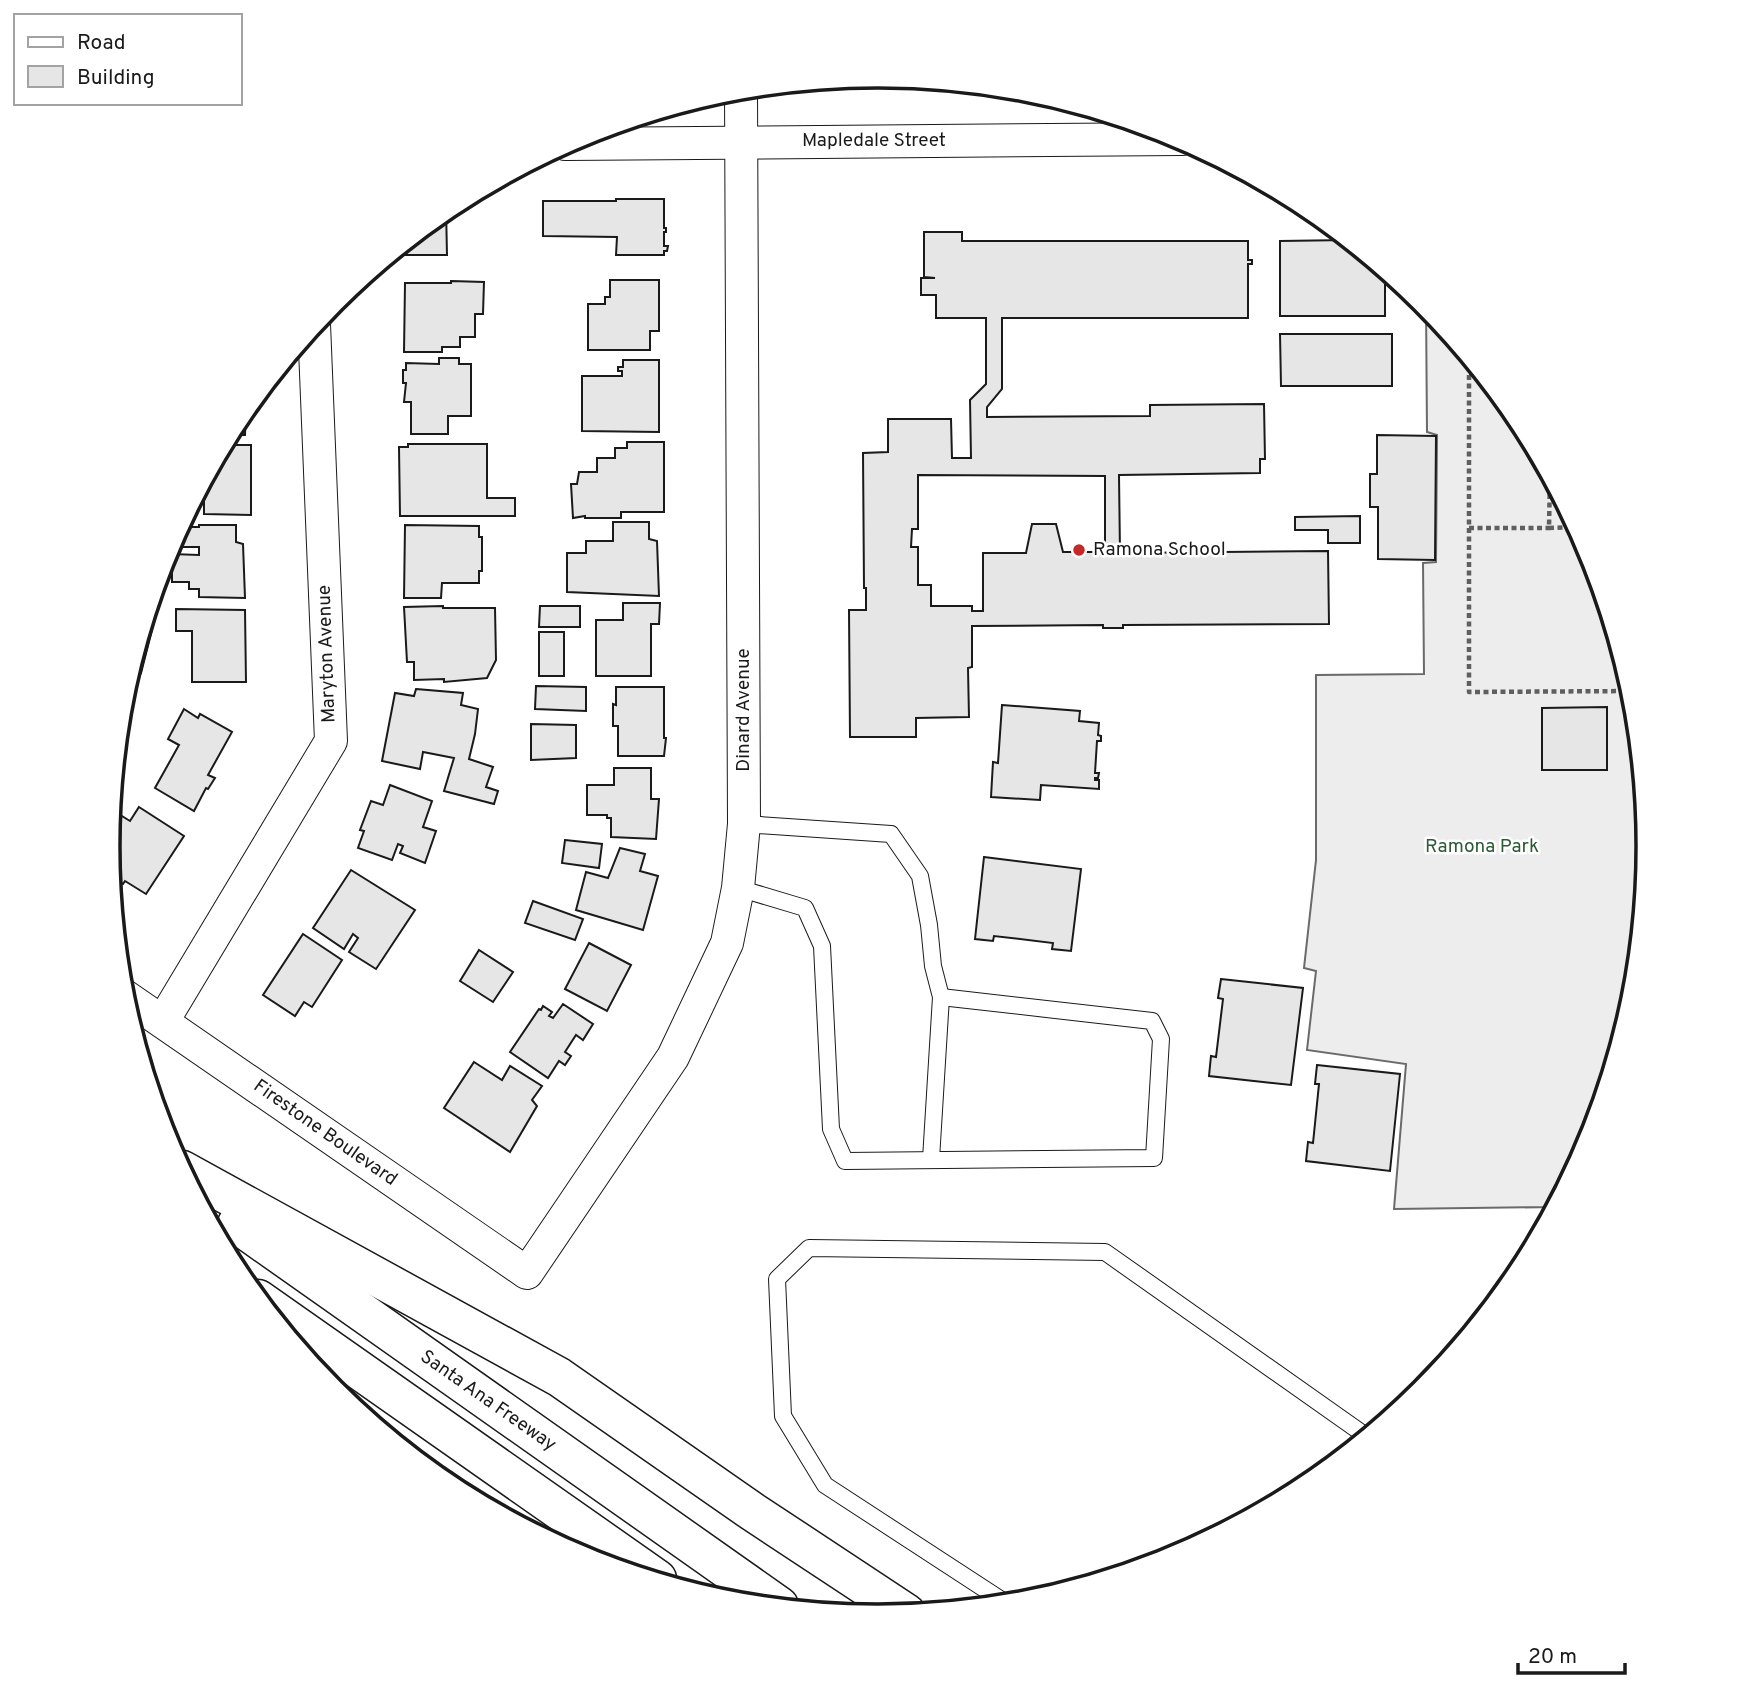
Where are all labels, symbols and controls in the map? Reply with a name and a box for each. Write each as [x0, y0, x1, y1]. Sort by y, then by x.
legend [14, 14, 242, 105]
text: Road [77, 30, 126, 57]
text: Building [77, 65, 155, 92]
street label: Mapledale Street [802, 129, 946, 153]
place label: Ramona School [1093, 538, 1226, 562]
marker: Ramona School [1071, 542, 1087, 558]
street label: Maryton Avenue [313, 585, 341, 723]
street label: Dinard Avenue [732, 648, 756, 772]
park label: Ramona Park [1425, 835, 1539, 859]
street label: Firestone Boulevard [248, 1074, 402, 1192]
street label: Santa Ana Freeway [415, 1345, 561, 1457]
scale bar [1518, 1632, 1625, 1676]
text: 20 m [1528, 1644, 1577, 1671]

